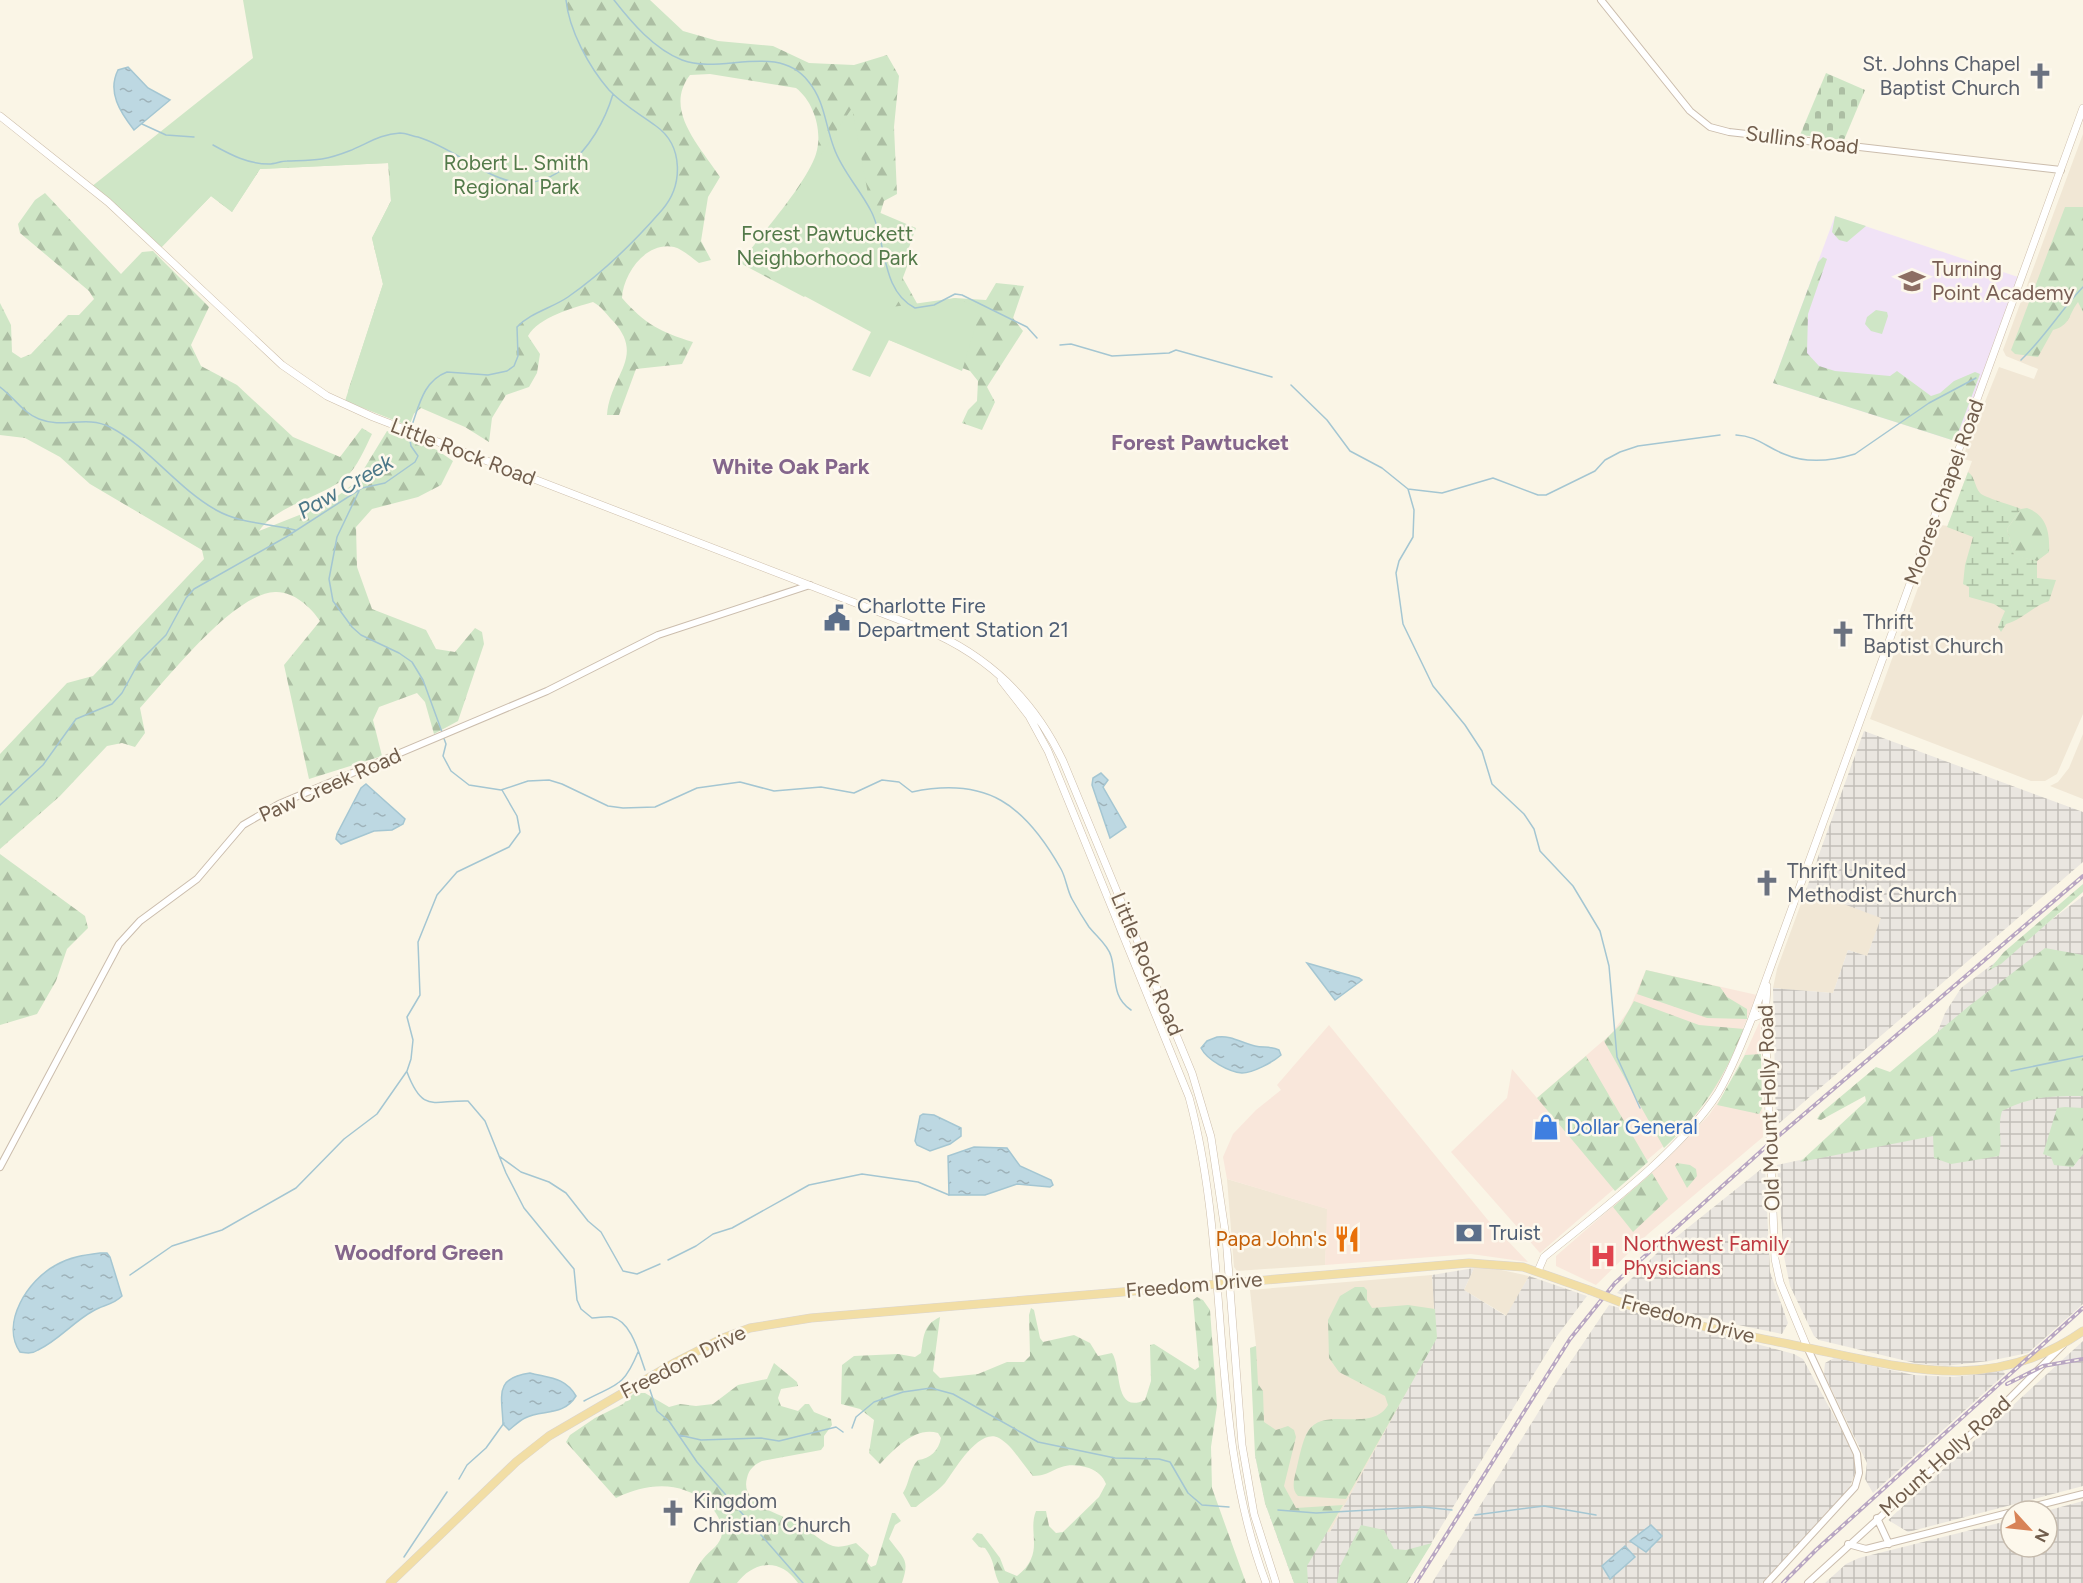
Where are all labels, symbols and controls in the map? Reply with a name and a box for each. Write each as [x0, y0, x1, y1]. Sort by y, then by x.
place label: St. Johns Chapel Baptist Church [1862, 51, 2020, 100]
church icon: St. Johns Chapel Baptist Church [2025, 61, 2055, 91]
street label: Sullins Road [1744, 120, 1860, 159]
park label: Robert L. Smith Regional Park [443, 150, 589, 199]
park label: Forest Pawtuckett Neighborhood Park [736, 221, 919, 270]
place label: Turning Point Academy [1932, 256, 2075, 305]
school or university icon: Turning Point Academy [1897, 266, 1927, 296]
street label: Moores Chapel Road [1898, 396, 1989, 588]
street label: Little Rock Road [387, 412, 539, 491]
district label: Forest Pawtucket [1111, 429, 1289, 456]
water label: Paw Creek [292, 448, 399, 525]
district label: White Oak Park [712, 453, 870, 480]
place label: Charlotte Fire Department Station 21 [857, 593, 1069, 642]
public building icon: Charlotte Fire Department Station 21 [822, 603, 852, 633]
place label: Thrift Baptist Church [1863, 609, 2003, 658]
church icon: Thrift Baptist Church [1828, 619, 1858, 649]
street label: Paw Creek Road [255, 742, 405, 827]
place label: Thrift United Methodist Church [1787, 858, 1957, 907]
church icon: Thrift United Methodist Church [1752, 868, 1782, 898]
street label: Little Rock Road [1106, 888, 1189, 1039]
street label: Old Mount Holly Road [1752, 1004, 1785, 1212]
shop icon: Dollar General [1531, 1112, 1561, 1142]
place label: Dollar General [1566, 1114, 1698, 1139]
bank icon: Truist [1454, 1218, 1484, 1248]
place label: Truist [1489, 1220, 1541, 1245]
restaurant icon: Papa John's [1332, 1224, 1362, 1254]
place label: Papa John's [1216, 1226, 1327, 1251]
place label: Northwest Family Physicians [1623, 1231, 1789, 1280]
district label: Woodford Green [335, 1239, 503, 1266]
hospital icon: Northwest Family Physicians [1588, 1241, 1618, 1271]
street label: Freedom Drive [1124, 1266, 1263, 1303]
street label: Freedom Drive [1619, 1289, 1758, 1348]
street label: Freedom Drive [616, 1319, 750, 1404]
street label: Mount Holly Road [1874, 1390, 2016, 1521]
place label: Kingdom Christian Church [693, 1488, 851, 1537]
church icon: Kingdom Christian Church [658, 1498, 688, 1528]
north arrow [1999, 1499, 2059, 1559]
text: N [2031, 1526, 2053, 1545]

